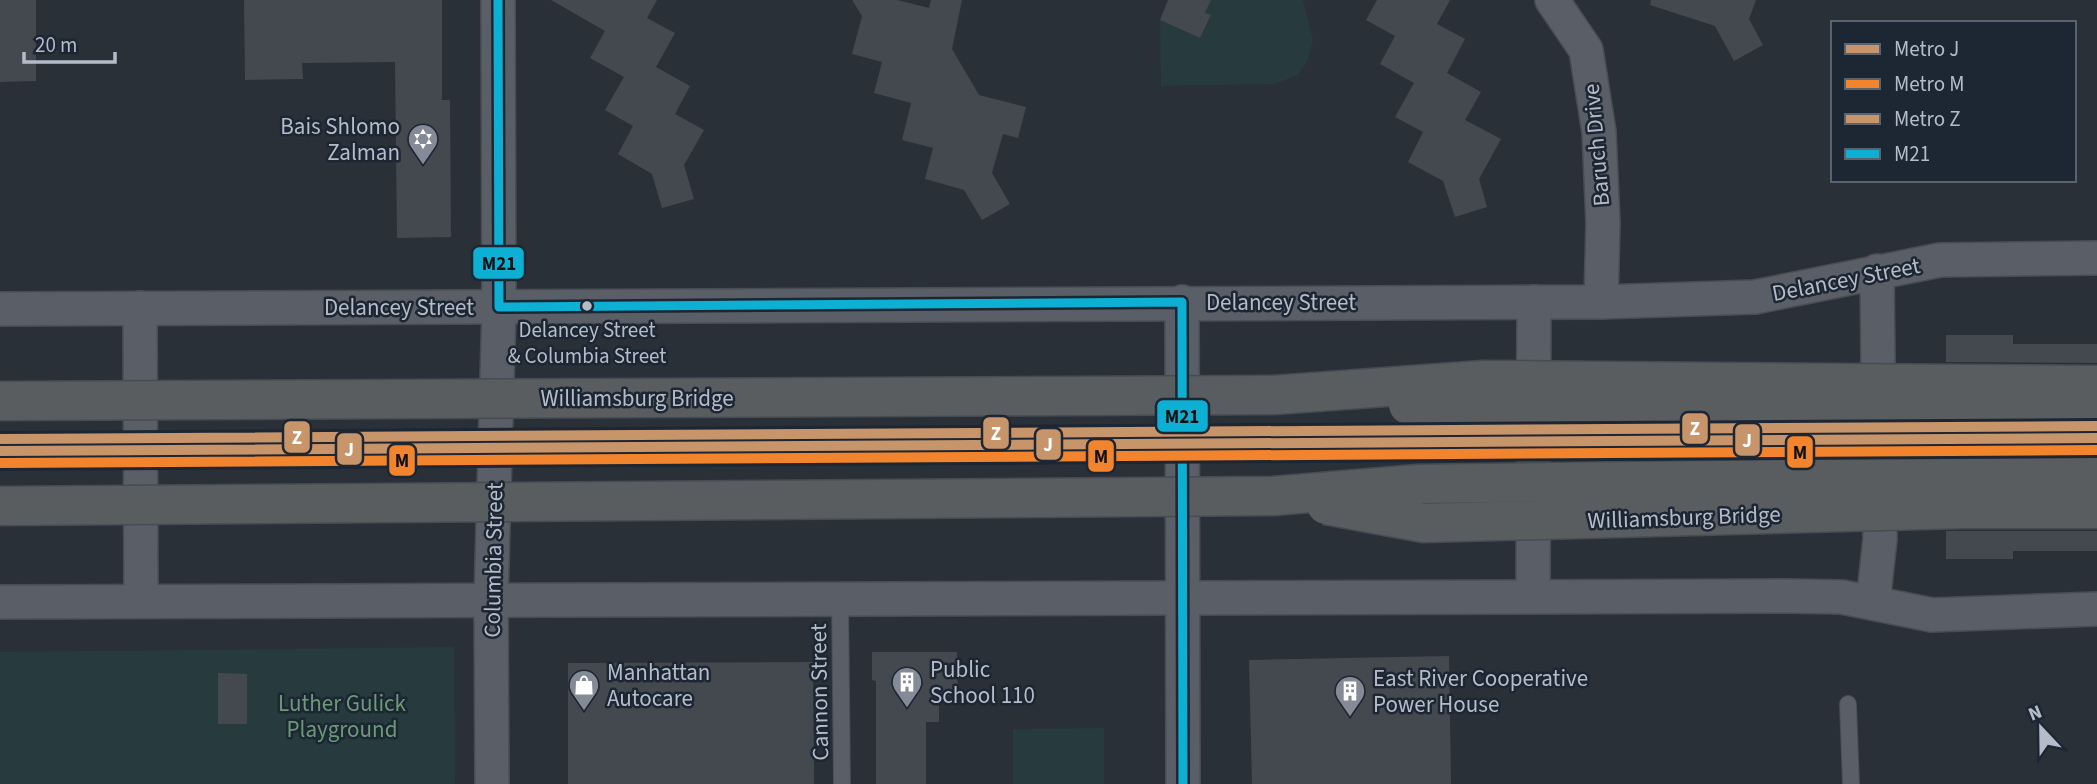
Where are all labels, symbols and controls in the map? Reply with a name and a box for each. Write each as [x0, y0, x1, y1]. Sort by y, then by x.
scale bar [24, 21, 116, 65]
legend [1831, 21, 2076, 182]
text: 20 m [35, 30, 77, 60]
text: Metro J [1894, 34, 1959, 64]
text: Metro M [1894, 69, 1965, 99]
street label: Baruch Drive [1575, 82, 1618, 208]
text: Metro Z [1894, 104, 1961, 134]
place label: Bais Shlomo Zalman [280, 110, 400, 169]
synagogue icon: Bais Shlomo Zalman [406, 122, 440, 166]
text: M21 [1894, 139, 1930, 169]
line badge: M21 [472, 246, 525, 280]
street label: Delancey Street [1769, 249, 1923, 310]
text: M21 [482, 251, 516, 278]
street label: Delancey Street [1206, 286, 1356, 319]
street label: Delancey Street [324, 291, 474, 324]
marker: Delancey Street & Columbia Street [580, 299, 594, 313]
place label: Delancey Street & Columbia Street [508, 315, 666, 371]
street label: Williamsburg Bridge [540, 382, 734, 415]
line badge: M21 [1156, 399, 1209, 433]
text: M21 [1165, 404, 1199, 431]
line badge: Z [1681, 412, 1709, 445]
line badge: Z [982, 416, 1010, 450]
text: Z [1690, 416, 1700, 443]
line badge: Z [283, 420, 311, 454]
text: Z [991, 421, 1001, 448]
line badge: J [1734, 423, 1761, 457]
text: Z [292, 425, 302, 452]
line badge: J [1035, 428, 1062, 461]
text: J [1742, 428, 1752, 455]
line badge: J [336, 432, 363, 466]
text: J [1043, 432, 1053, 459]
line badge: M [1786, 435, 1814, 469]
text: J [344, 437, 354, 464]
line badge: M [1087, 439, 1115, 473]
text: M [1793, 440, 1807, 467]
line badge: M [388, 444, 416, 477]
text: M [1094, 444, 1108, 471]
text: M [395, 448, 409, 475]
street label: Columbia Street [476, 482, 511, 638]
street label: Williamsburg Bridge [1587, 498, 1781, 537]
street label: Cannon Street [802, 623, 837, 761]
place label: Public School 110 [930, 653, 1035, 712]
place label: Manhattan Autocare [607, 656, 710, 715]
place label: East River Cooperative Power House [1373, 662, 1588, 721]
building icon: Public School 110 [890, 665, 924, 709]
shop icon: Manhattan Autocare [567, 668, 601, 712]
building icon: East River Cooperative Power House [1333, 674, 1367, 718]
park label: Luther Gulick Playground [278, 687, 407, 746]
north arrow [2006, 693, 2076, 763]
text: N [2024, 699, 2046, 729]

